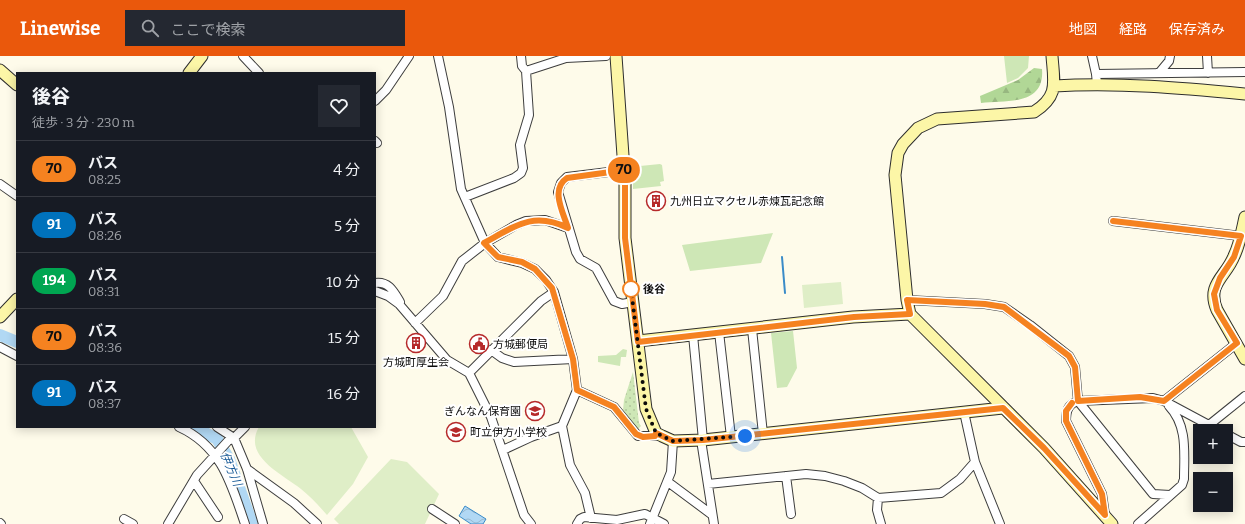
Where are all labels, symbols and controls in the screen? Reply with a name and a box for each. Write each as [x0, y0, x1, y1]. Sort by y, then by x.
search box [125, 10, 405, 46]
text: Linewise [20, 17, 101, 40]
icon: search [139, 17, 161, 39]
text: ここで検索 [171, 21, 246, 39]
text: 地図 [1069, 21, 1097, 38]
text: 経路 [1119, 21, 1147, 38]
text: 保存済み [1169, 21, 1225, 38]
text: 後谷 [32, 85, 70, 108]
button: heart [318, 85, 360, 127]
text: 徒歩 · 3 分 · 230 m [32, 115, 135, 130]
text: バス [88, 154, 118, 172]
line badge: 70 [606, 157, 642, 183]
text: 70 [46, 160, 62, 177]
text: 4 分 [333, 161, 360, 179]
text: 70 [616, 161, 632, 178]
text: 08:25 [88, 172, 121, 187]
building icon: 九州日立マクセル赤煉瓦記念館 [645, 190, 667, 212]
place label: 九州日立マクセル赤煉瓦記念館 [670, 195, 824, 208]
text: バス [88, 210, 118, 228]
text: 91 [47, 216, 61, 233]
text: 5 分 [334, 217, 360, 235]
text: 08:26 [88, 228, 122, 243]
text: バス [88, 266, 118, 284]
text: 194 [43, 272, 65, 289]
text: 10 分 [326, 273, 360, 291]
marker: 後谷 [622, 280, 640, 298]
place label: 後谷 [643, 283, 665, 296]
text: 08:31 [88, 284, 120, 299]
text: バス [88, 322, 118, 340]
text: 70 [46, 328, 62, 345]
text: 15 分 [328, 329, 360, 347]
building icon: 方城町厚生会 [405, 332, 427, 354]
public building icon: 方城郵便局 [468, 333, 490, 355]
place label: 方城郵便局 [493, 338, 548, 351]
text: 08:36 [88, 340, 122, 355]
place label: 方城町厚生会 [383, 356, 449, 369]
text: バス [88, 378, 118, 396]
text: 91 [47, 384, 61, 401]
text: 16 分 [327, 385, 360, 403]
text: 08:37 [88, 396, 121, 411]
school or university icon: ぎんなん保育園 [524, 400, 546, 422]
place label: ぎんなん保育園 [444, 405, 521, 418]
school or university icon: 町立伊方小学校 [445, 421, 467, 443]
map controls [1193, 424, 1233, 512]
button: + [1193, 424, 1233, 464]
place label: 町立伊方小学校 [470, 426, 547, 439]
your location [735, 426, 755, 446]
water label: 伊方川 [218, 450, 245, 490]
button: − [1193, 472, 1233, 512]

